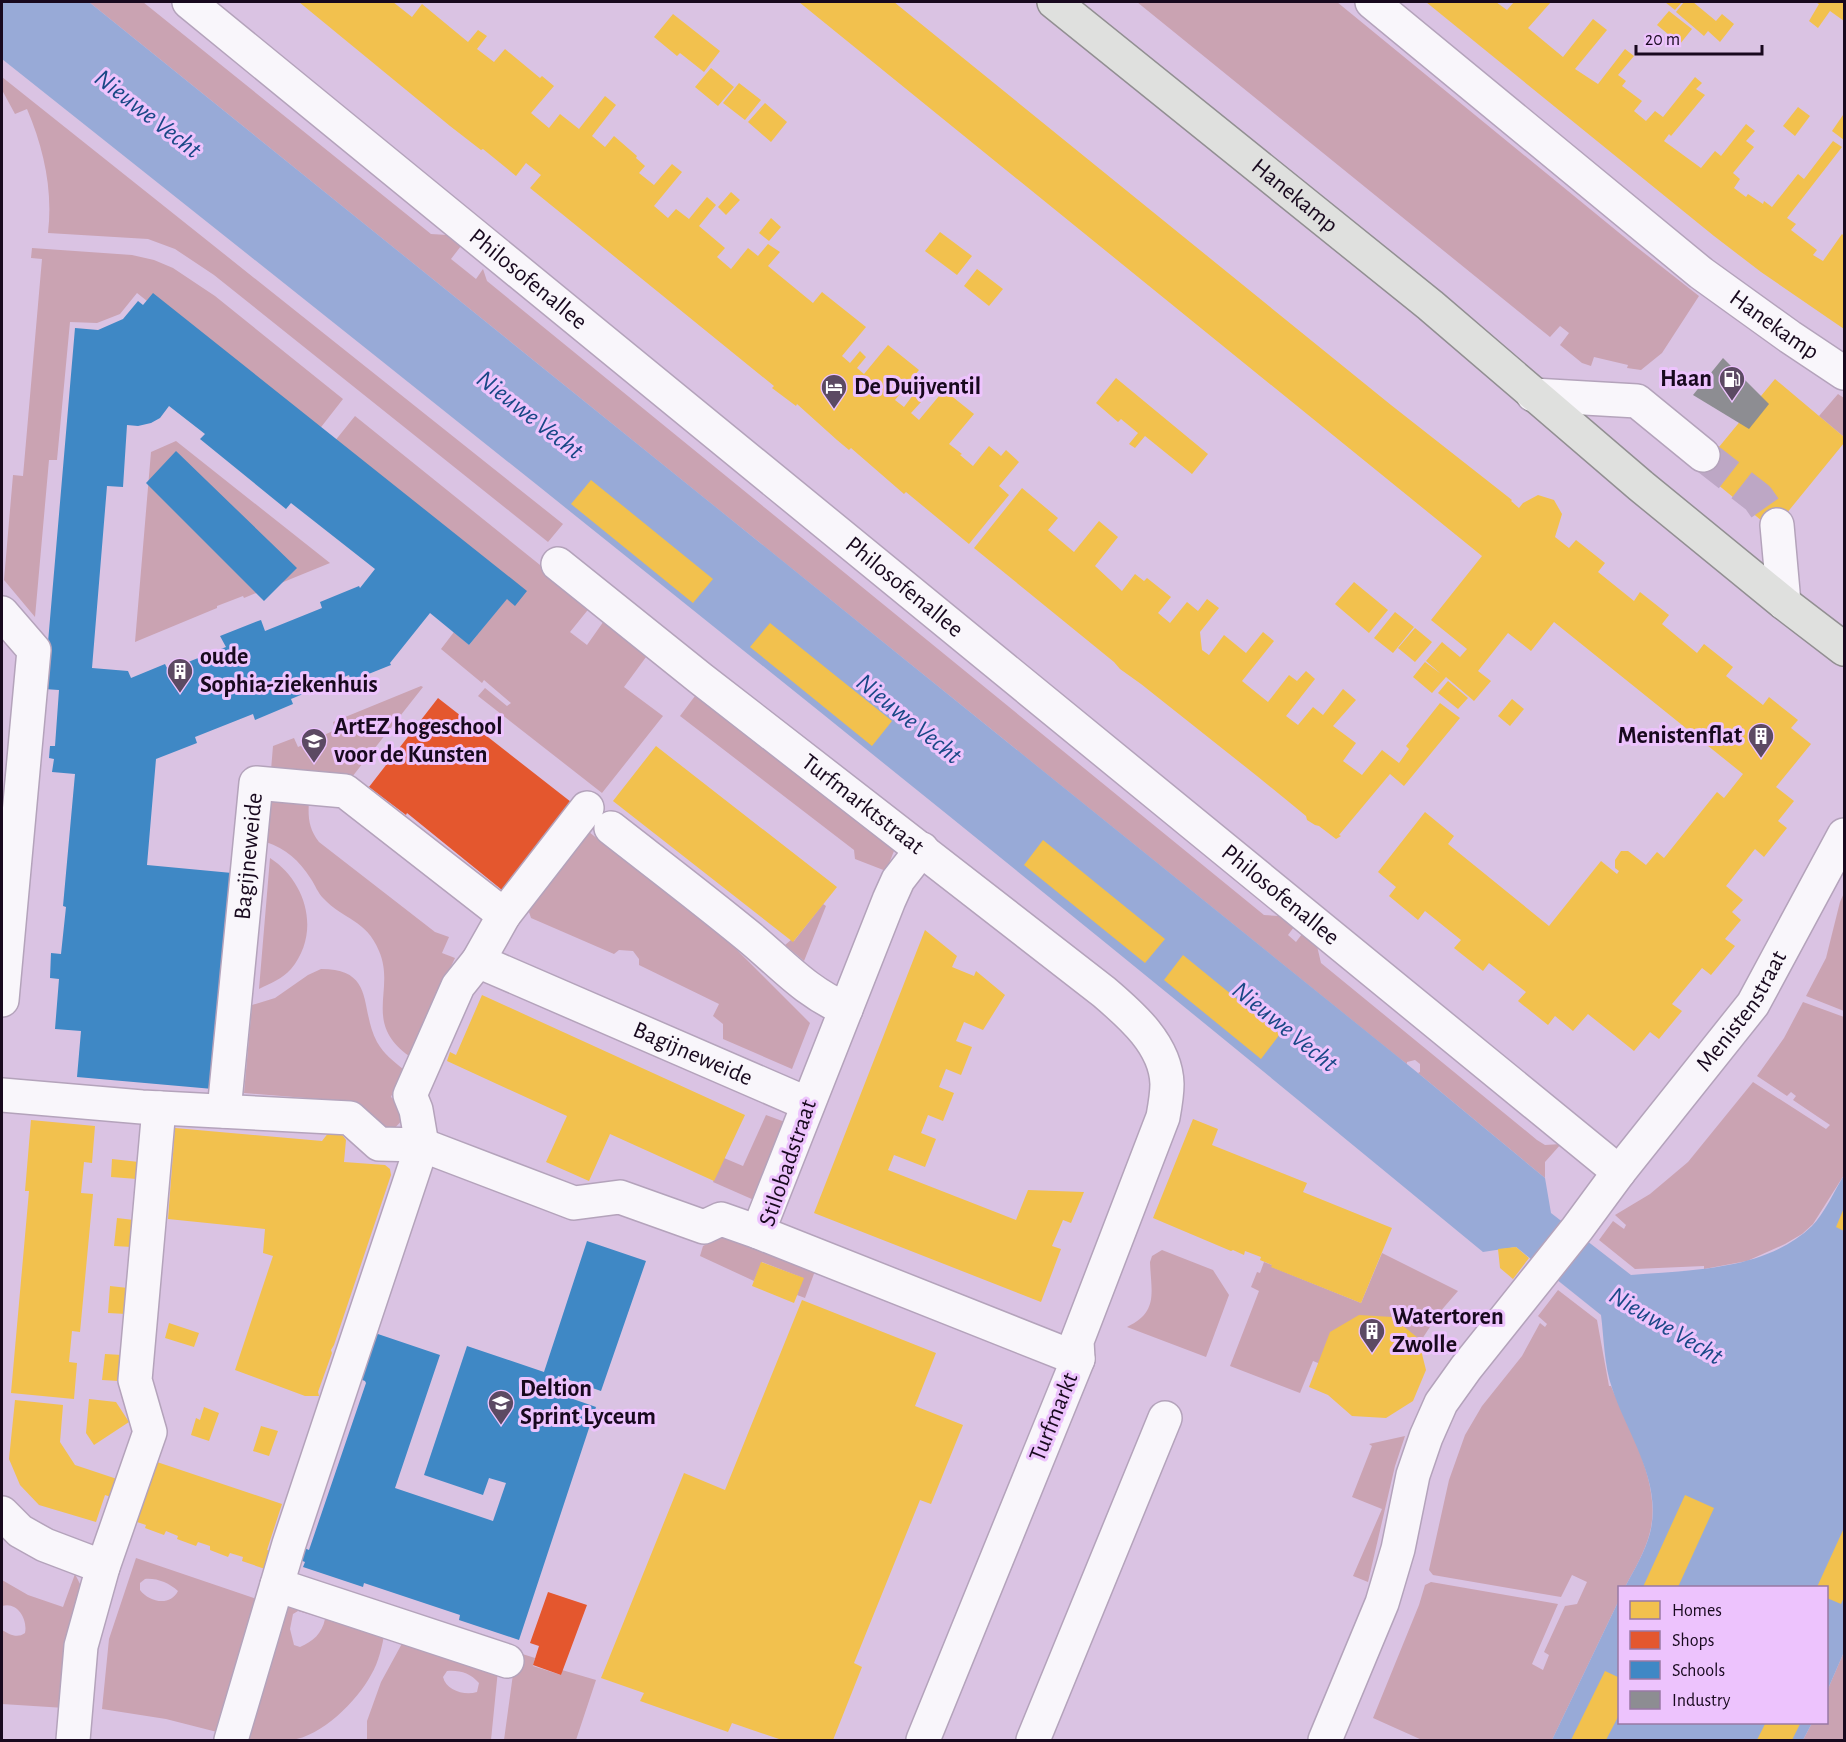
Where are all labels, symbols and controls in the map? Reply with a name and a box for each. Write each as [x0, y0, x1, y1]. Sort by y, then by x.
scale bar [1636, 18, 1762, 56]
text: 20 m [1645, 31, 1680, 49]
water label: Nieuwe Vecht [90, 64, 207, 164]
street label: Hanekamp [1247, 154, 1342, 238]
street label: Philosofenallee [465, 224, 591, 334]
street label: Hanekamp [1725, 286, 1823, 365]
fuel station icon: Haan [1717, 364, 1747, 402]
water label: Nieuwe Vecht [472, 365, 589, 465]
place label: Haan [1660, 367, 1712, 391]
hotel icon: De Duijventil [819, 372, 849, 410]
place label: De Duijventil [854, 375, 981, 399]
street label: Philosofenallee [841, 532, 968, 642]
place label: oude Sophia-ziekenhuis [200, 645, 378, 697]
building icon: oude Sophia-ziekenhuis [165, 656, 195, 694]
water label: Nieuwe Vecht [851, 669, 967, 770]
place label: ArtEZ hogeschool voor de Kunsten [334, 715, 502, 767]
building icon: Menistenflat [1746, 721, 1776, 759]
place label: Menistenflat [1618, 724, 1742, 748]
school or university icon: ArtEZ hogeschool voor de Kunsten [299, 726, 329, 764]
street label: Turfmarktstraat [797, 750, 928, 859]
street label: Bagijneweide [231, 792, 267, 921]
street label: Philosofenallee [1217, 840, 1344, 950]
street label: Menistenstraat [1692, 946, 1791, 1076]
water label: Nieuwe Vecht [1227, 977, 1343, 1078]
street label: Bagijneweide [629, 1018, 756, 1090]
street label: Stilobadstraat [755, 1096, 821, 1229]
water label: Nieuwe Vecht [1605, 1282, 1728, 1370]
place label: Watertoren Zwolle [1392, 1305, 1504, 1357]
building icon: Watertoren Zwolle [1357, 1316, 1387, 1354]
street label: Turfmarkt [1025, 1369, 1083, 1465]
place label: Deltion Sprint Lyceum [520, 1377, 656, 1429]
school or university icon: Deltion Sprint Lyceum [486, 1388, 516, 1426]
legend [1618, 1586, 1828, 1724]
text: Homes [1672, 1602, 1722, 1620]
text: Shops [1672, 1632, 1714, 1650]
text: Schools [1672, 1662, 1725, 1680]
text: Industry [1672, 1692, 1731, 1710]

